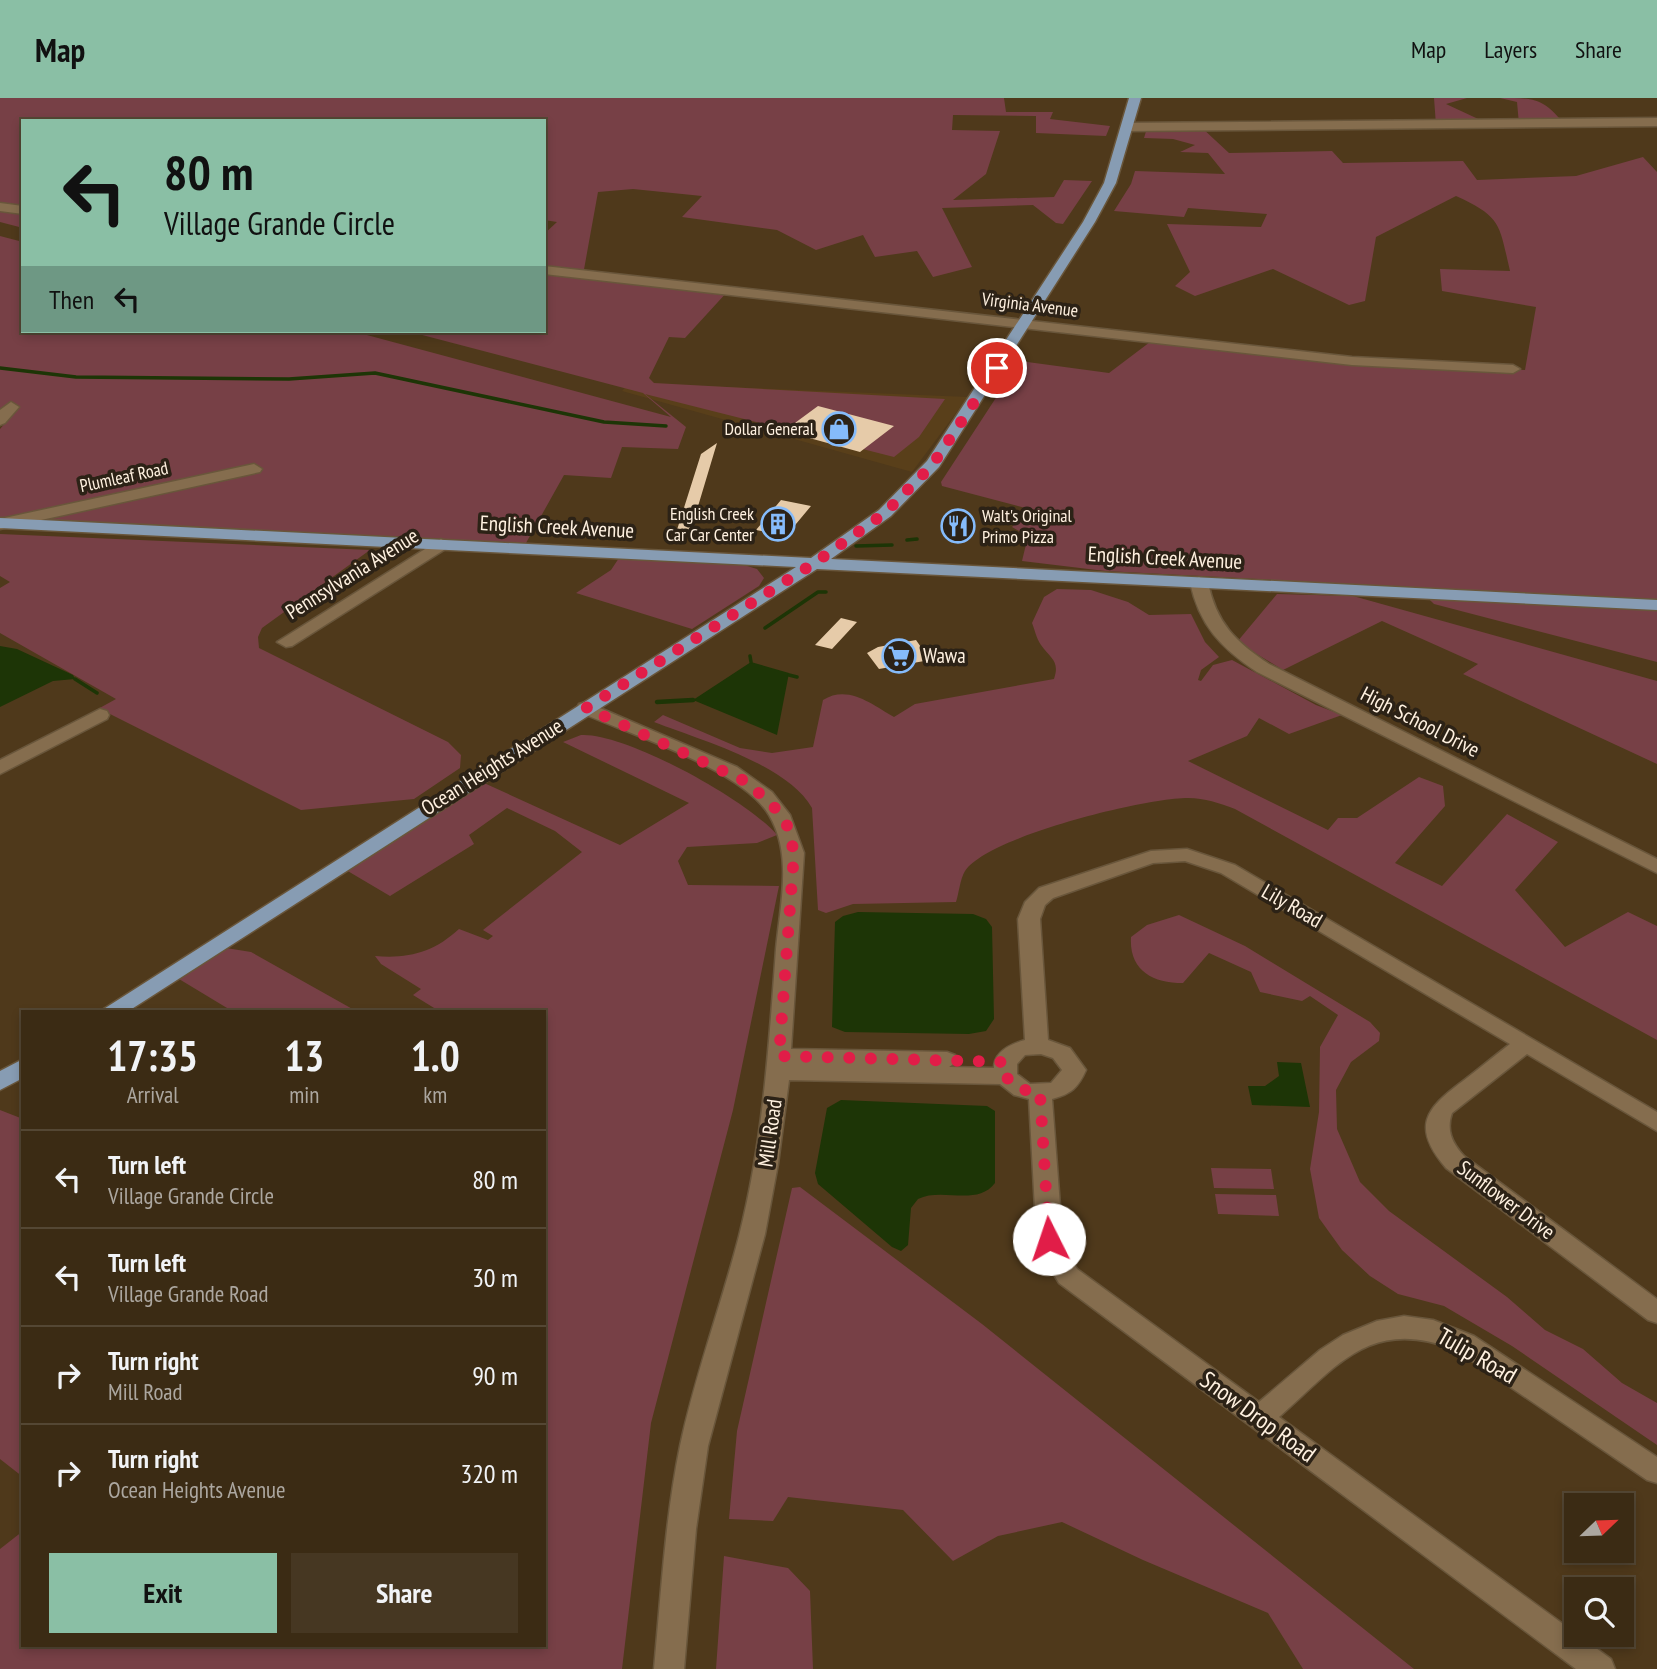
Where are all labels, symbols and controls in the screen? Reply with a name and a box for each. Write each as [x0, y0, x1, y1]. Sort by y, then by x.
text: Map [35, 28, 85, 71]
text: Map [1411, 34, 1446, 65]
text: Layers [1484, 34, 1537, 65]
text: Share [1575, 34, 1622, 65]
text: 80 m [164, 140, 253, 204]
icon: left [49, 147, 140, 238]
text: Village Grande Circle [164, 202, 395, 244]
icon: left [108, 280, 146, 318]
text: Then [49, 283, 94, 316]
street label: Virginia Avenue [980, 287, 1079, 322]
pin [967, 338, 1027, 398]
icon: arrive [978, 349, 1016, 387]
shop icon: Dollar General [820, 410, 858, 448]
place label: Dollar General [724, 417, 815, 440]
street label: Plumleaf Road [78, 456, 170, 497]
place label: English Creek Car Car Center [666, 502, 754, 546]
place label: Walt's Original Primo Pizza [982, 504, 1073, 548]
building icon: English Creek Car Car Center [759, 505, 797, 543]
restaurant icon: Walt's Original Primo Pizza [939, 507, 977, 545]
street label: English Creek Avenue [479, 509, 635, 544]
street label: Pennsylvania Avenue [280, 522, 423, 625]
street label: English Creek Avenue [1087, 540, 1243, 575]
supermarket icon: Wawa [880, 637, 918, 675]
place label: Wawa [923, 642, 966, 669]
street label: High School Drive [1356, 680, 1484, 763]
street label: Ocean Heights Avenue [416, 712, 568, 821]
street label: Lily Road [1257, 877, 1327, 934]
text: 17:35 [107, 1028, 198, 1083]
text: 13 [284, 1028, 324, 1083]
text: 1.0 [411, 1028, 460, 1083]
text: Arrival [127, 1080, 179, 1109]
text: min [289, 1080, 319, 1109]
text: km [423, 1080, 447, 1109]
street label: Mill Road [751, 1097, 788, 1168]
text: Turn left [108, 1148, 186, 1181]
street label: Sunflower Drive [1452, 1154, 1560, 1245]
icon: left [49, 1160, 87, 1198]
text: 80 m [472, 1163, 518, 1196]
text: Village Grande Circle [108, 1181, 274, 1210]
position arrow [1012, 1202, 1086, 1276]
text: Turn left [108, 1246, 186, 1279]
icon: left [49, 1258, 87, 1296]
text: 30 m [472, 1261, 518, 1294]
text: Village Grande Road [108, 1279, 268, 1308]
street label: Tulip Road [1432, 1321, 1522, 1391]
text: Turn right [108, 1344, 199, 1377]
icon: right [49, 1356, 87, 1394]
text: 90 m [472, 1359, 518, 1392]
street label: Snow Drop Road [1194, 1364, 1322, 1469]
text: Mill Road [108, 1377, 182, 1406]
text: Turn right [108, 1442, 199, 1475]
icon: right [49, 1454, 87, 1492]
text: 320 m [460, 1457, 518, 1490]
text: Ocean Heights Avenue [108, 1475, 286, 1504]
north arrow [1564, 1493, 1634, 1563]
map controls [1564, 1493, 1634, 1647]
button: Exit [49, 1553, 277, 1633]
button: Share [291, 1553, 518, 1633]
button: search [1564, 1577, 1634, 1647]

